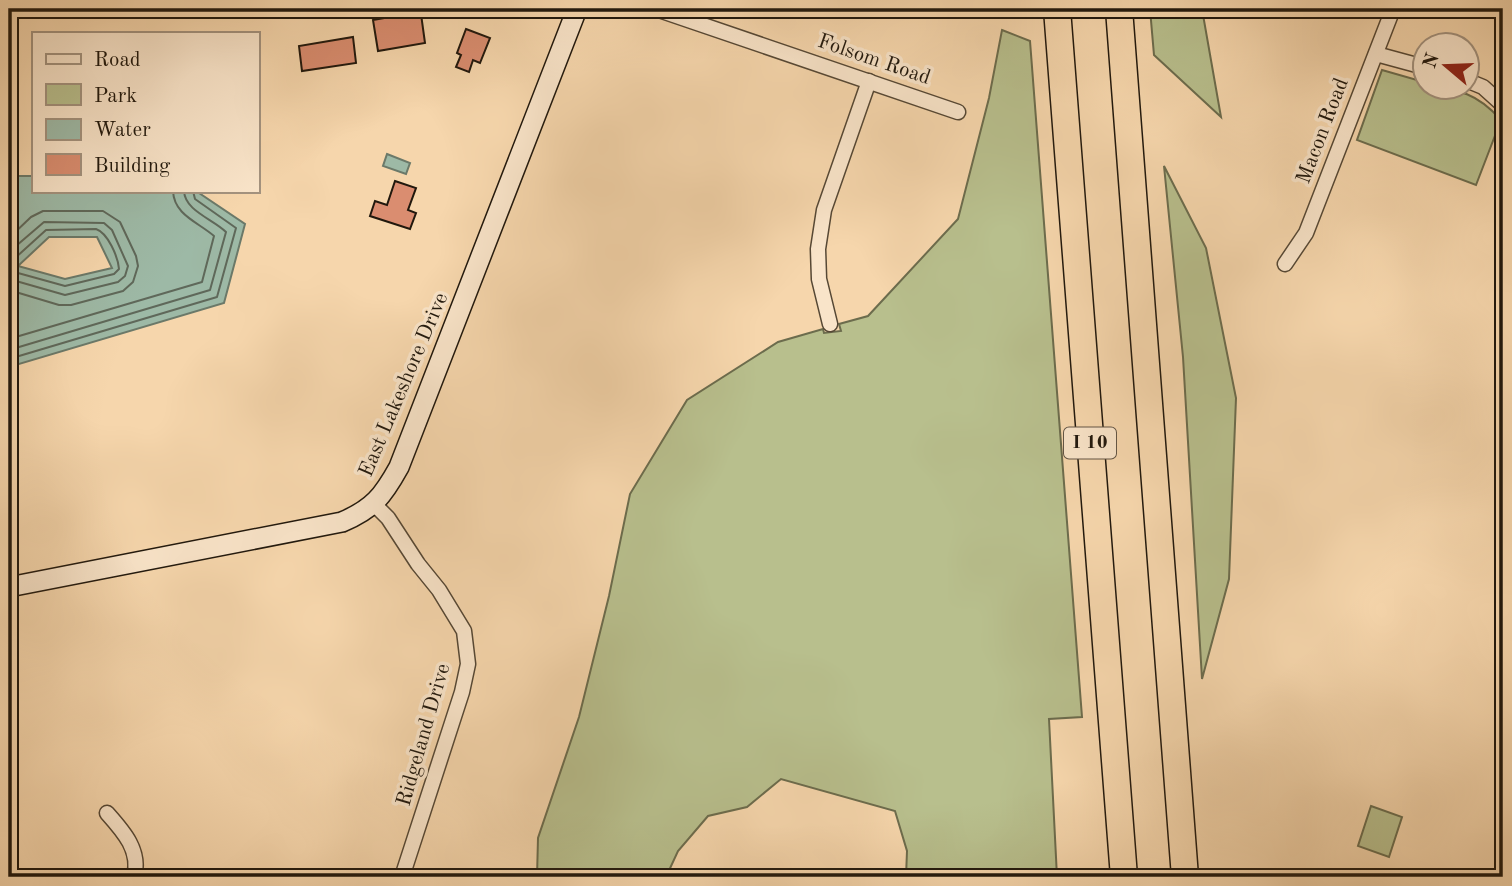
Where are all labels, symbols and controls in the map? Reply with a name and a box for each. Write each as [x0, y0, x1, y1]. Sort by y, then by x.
street label: Folsom Road [815, 31, 933, 89]
legend [32, 32, 259, 192]
north arrow [1410, 32, 1480, 102]
text: Road [94, 50, 141, 71]
text: N [1421, 51, 1444, 71]
street label: Macon Road [1293, 75, 1353, 187]
text: Park [94, 86, 137, 107]
text: Water [94, 120, 151, 141]
text: Building [94, 156, 171, 177]
street label: East Lakeshore Drive [356, 290, 452, 480]
road number: I 10 [1064, 428, 1116, 458]
street label: Ridgeland Drive [394, 661, 454, 809]

